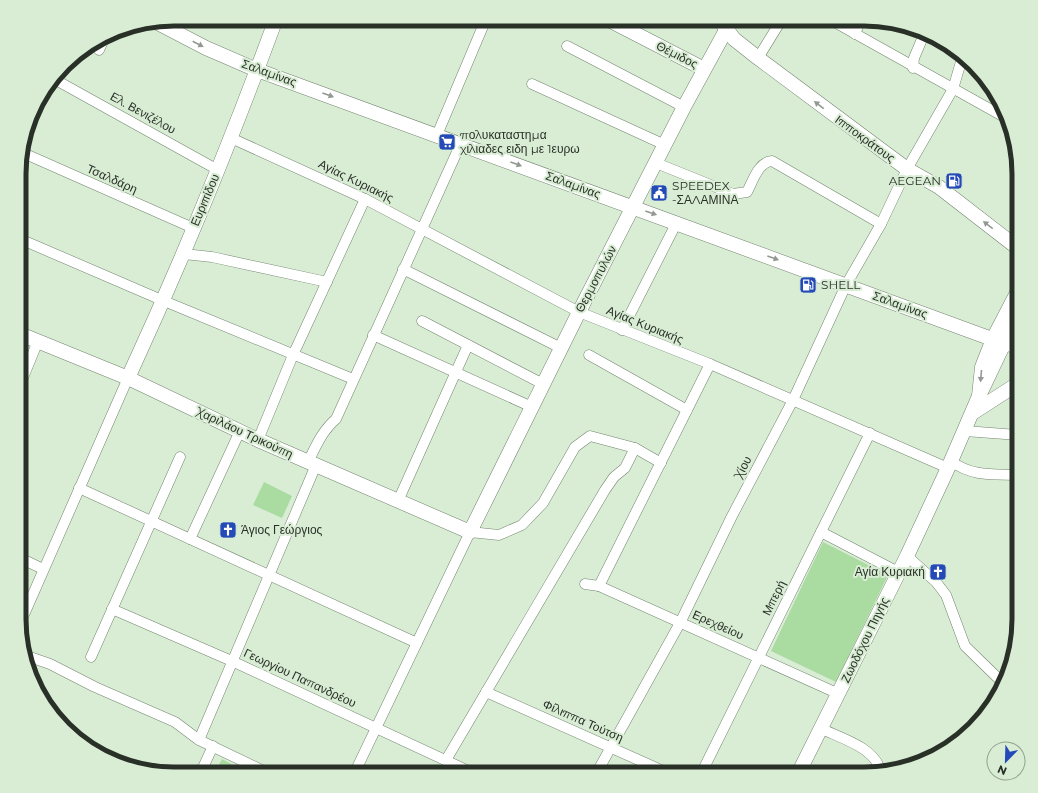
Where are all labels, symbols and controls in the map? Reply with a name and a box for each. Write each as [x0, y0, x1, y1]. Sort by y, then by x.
street label: Θέμιδος [654, 38, 701, 71]
one-way arrow [192, 40, 204, 47]
street label: Σαλαμίνας [240, 56, 299, 89]
street label: Ελ. Βενιζέλου [108, 88, 179, 137]
one-way arrow [323, 92, 335, 98]
one-way arrow [814, 100, 825, 109]
street label: Ιπποκράτους [832, 112, 898, 166]
place label: πολυκαταστημα χιλιαδες ειδη με 1ευρω [459, 127, 580, 156]
supermarket icon: πολυκαταστημα χιλιαδες ειδη με 1ευρω [437, 132, 457, 152]
street label: Αγίας Κυριακής [316, 156, 396, 205]
street label: Τσαλδάρη [84, 161, 140, 196]
one-way arrow [510, 161, 522, 167]
street label: Σαλαμίνας [544, 168, 603, 201]
street label: Ευριπίδου [187, 171, 222, 228]
fuel station icon: AEGEAN [944, 171, 964, 191]
place label: AEGEAN [889, 173, 941, 188]
place label: SPEEDEX -ΣΑΛΑΜΙΝΑ [672, 178, 738, 207]
public building icon: SPEEDEX -ΣΑΛΑΜΙΝΑ [649, 183, 669, 203]
one-way arrow [645, 210, 657, 216]
one-way arrow [983, 221, 994, 230]
street label: Θερμοπυλών [572, 243, 619, 315]
one-way arrow [767, 256, 779, 262]
fuel station icon: SHELL [798, 275, 818, 295]
place label: SHELL [821, 277, 860, 292]
street label: Σαλαμίνας [871, 288, 930, 321]
street label: Αγίας Κυριακής [604, 302, 686, 347]
one-way arrow [978, 370, 984, 382]
street label: Χαριλάου Τρικούπη [193, 403, 296, 461]
street label: Χίου [730, 453, 754, 482]
church icon: Άγιος Γεώργιος [218, 520, 238, 540]
place label: Άγιος Γεώργιος [241, 522, 323, 537]
church icon: Αγία Κυριακή [928, 562, 948, 582]
place label: Αγία Κυριακή [855, 564, 925, 579]
street label: Μπερή [759, 578, 789, 618]
street label: Ζωοδόχου Πηγής [837, 594, 892, 685]
street label: Ερεχθείου [690, 607, 746, 642]
street label: Γεωργίου Παπανδρέου [242, 645, 359, 710]
street label: Φίλιππα Τούτση [541, 696, 626, 745]
north arrow [986, 741, 1026, 781]
text: N [995, 762, 1009, 778]

